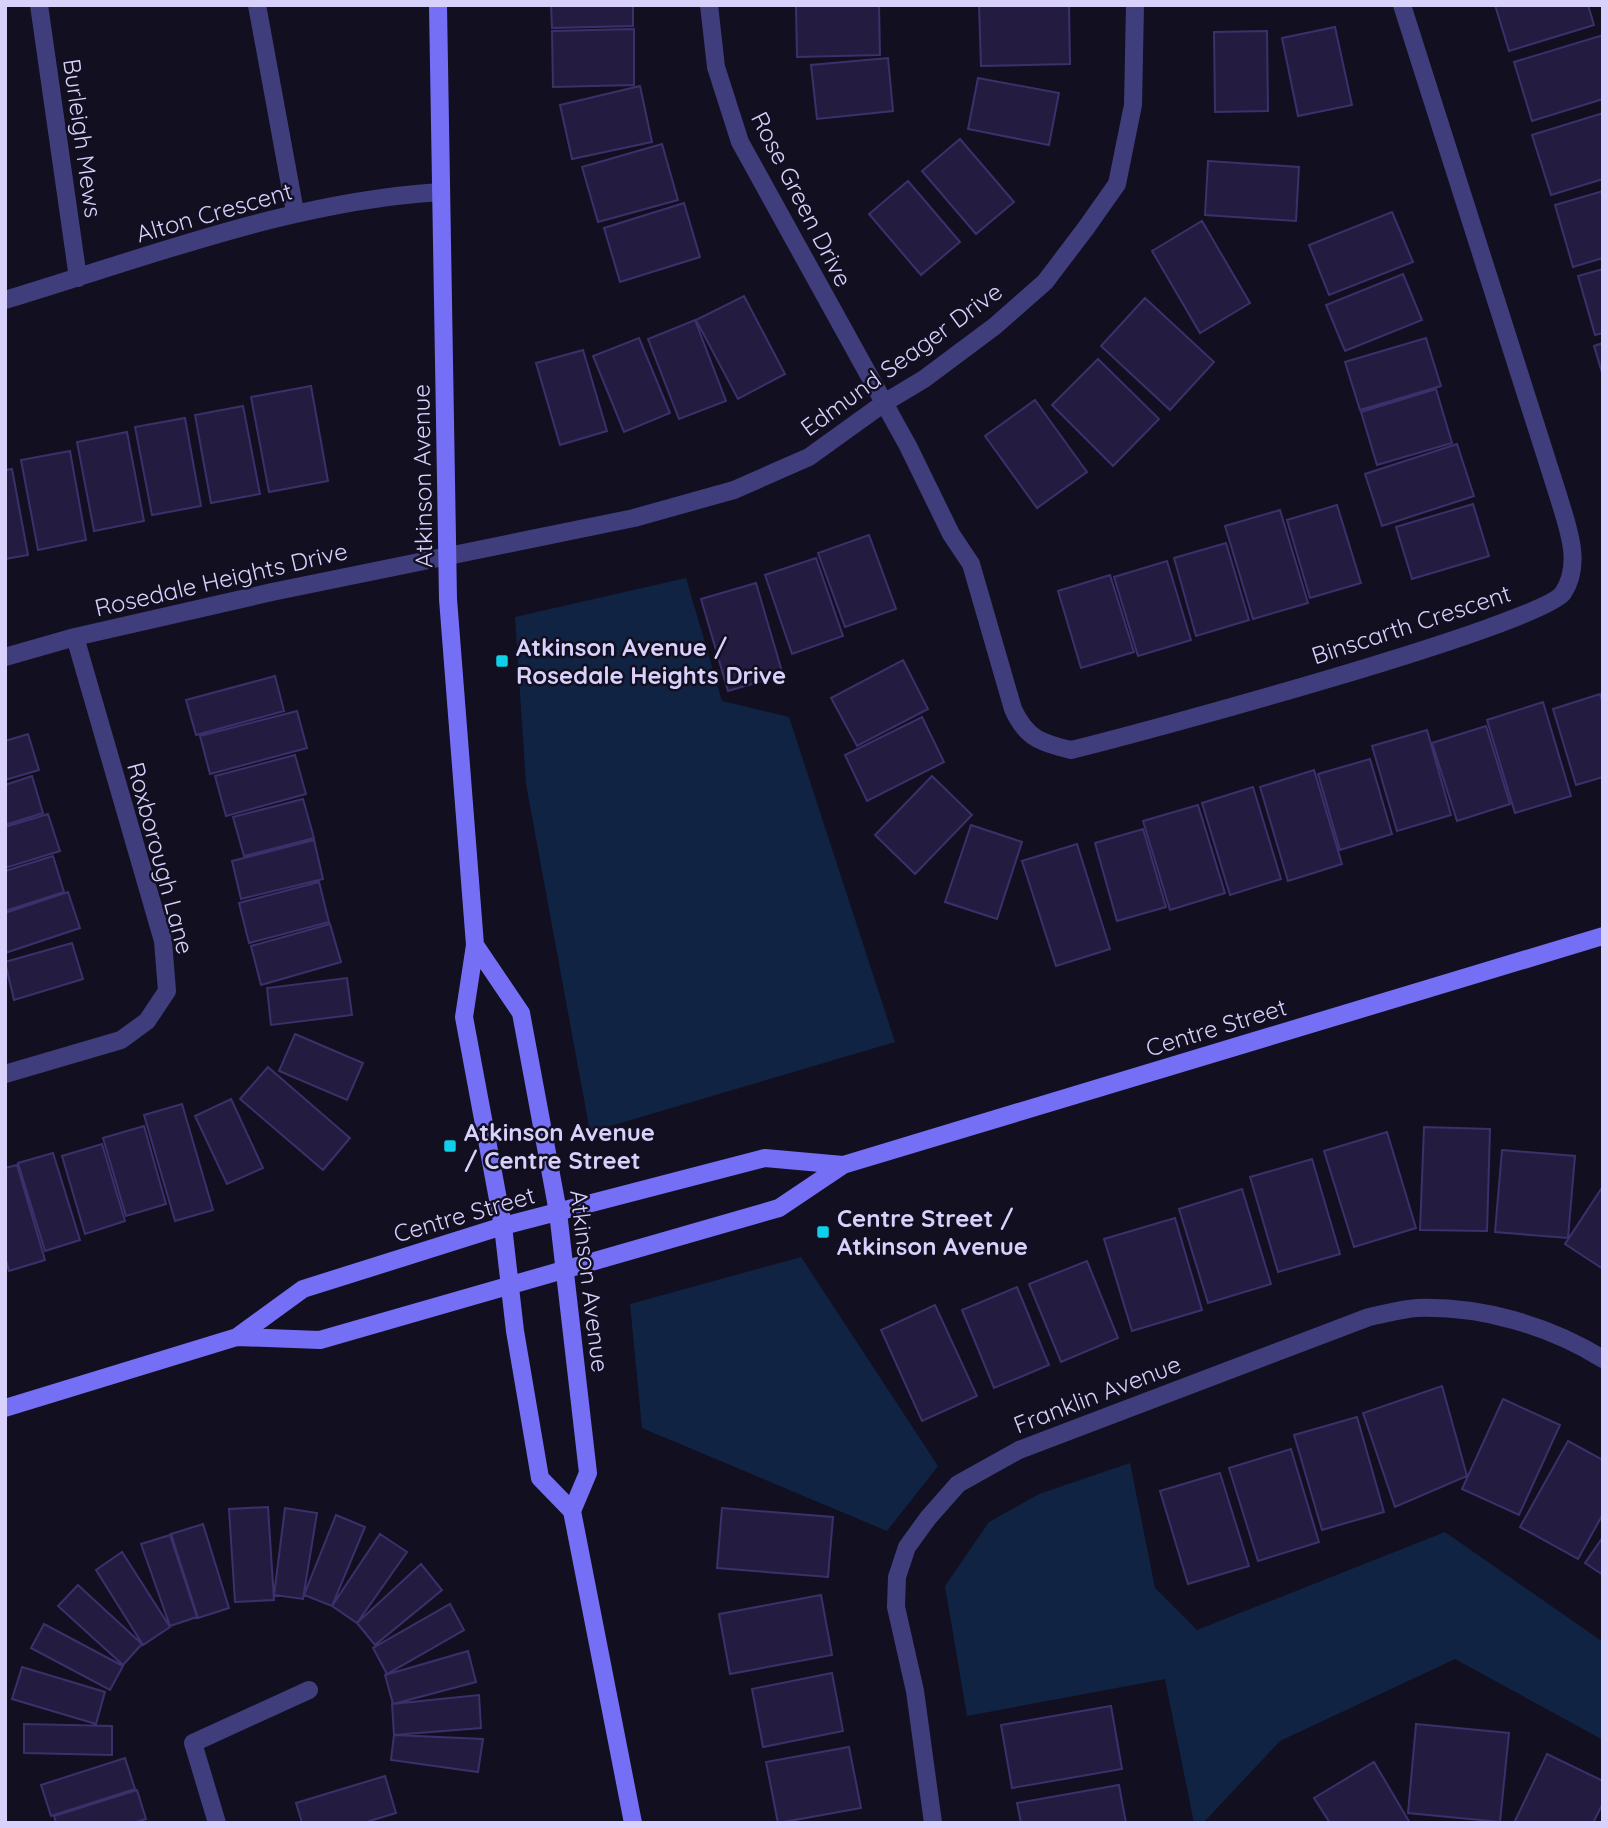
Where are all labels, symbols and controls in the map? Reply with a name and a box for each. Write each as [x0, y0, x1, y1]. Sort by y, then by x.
street label: Burleigh Mews [57, 57, 109, 219]
street label: Rose Green Drive [745, 106, 859, 292]
street label: Alton Crescent [132, 175, 296, 249]
street label: Edmund Seager Drive [794, 276, 1008, 442]
street label: Atkinson Avenue [405, 384, 439, 568]
street label: Rosedale Heights Drive [92, 535, 350, 623]
street label: Binscarth Crescent [1308, 578, 1514, 670]
place label: Atkinson Avenue / Rosedale Heights Drive [516, 632, 786, 690]
marker: Atkinson Avenue / Rosedale Heights Drive [494, 653, 510, 669]
street label: Roxborough Lane [121, 759, 201, 957]
street label: Centre Street [1142, 991, 1290, 1063]
place label: Atkinson Avenue / Centre Street [464, 1117, 655, 1175]
marker: Atkinson Avenue / Centre Street [442, 1138, 458, 1154]
street label: Centre Street [390, 1180, 538, 1248]
street label: Atkinson Avenue [564, 1188, 616, 1374]
place label: Centre Street / Atkinson Avenue [837, 1203, 1028, 1261]
marker: Centre Street / Atkinson Avenue [815, 1224, 831, 1240]
street label: Franklin Avenue [1009, 1348, 1185, 1440]

